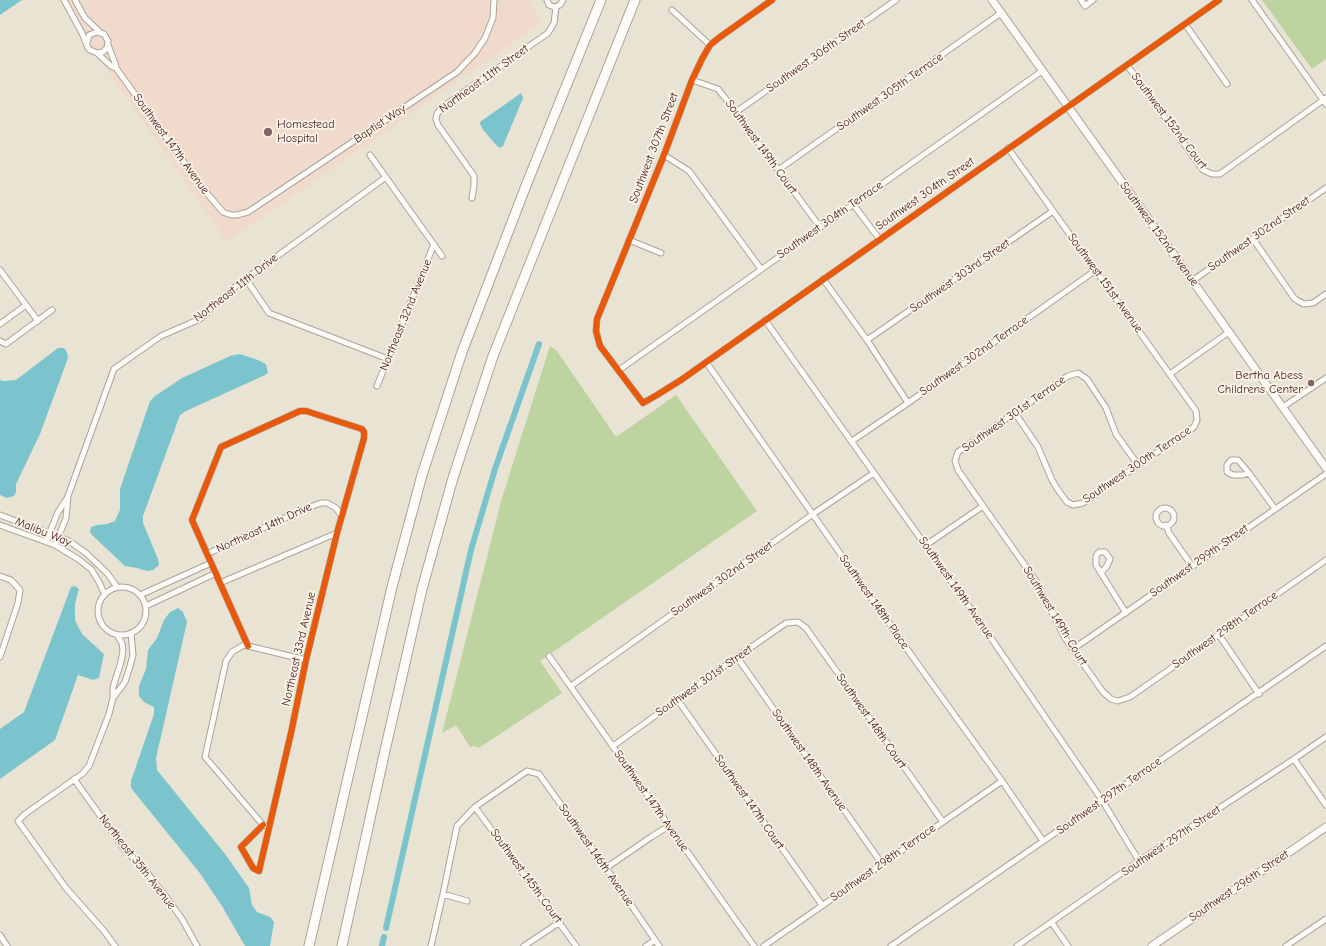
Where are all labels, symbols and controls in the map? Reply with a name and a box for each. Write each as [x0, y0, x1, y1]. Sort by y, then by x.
street label: Southwest 306th Street [763, 16, 869, 96]
street label: Northeast 11th Street [437, 42, 531, 116]
street label: Southwest 305th Terrace [834, 50, 946, 134]
street label: Southwest 152nd Court [1128, 70, 1210, 172]
street label: Southwest 147th Avenue [130, 91, 212, 197]
street label: Southwest 307th Street [626, 91, 682, 205]
street label: Southwest 149th Court [722, 97, 800, 197]
street label: Baptist Way [351, 101, 409, 147]
place label: Homestead Hospital [277, 118, 335, 146]
marker: Homestead Hospital [262, 126, 274, 138]
street label: Southwest 304th Street [873, 154, 977, 234]
street label: Southwest 304th Terrace [774, 178, 886, 262]
street label: Southwest 152nd Avenue [1116, 179, 1202, 289]
street label: Southwest 302nd Street [1205, 193, 1313, 275]
street label: Southwest 151st Avenue [1064, 230, 1146, 336]
street label: Southwest 303rd Street [907, 236, 1013, 316]
street label: Northeast 11th Drive [191, 251, 281, 325]
street label: Northeast 32nd Avenue [377, 257, 435, 373]
street label: Southwest 302nd Terrace [917, 313, 1031, 399]
place label: Bertha Abess Childrens Center [1217, 369, 1303, 397]
street label: Southwest 301st Terrace [959, 373, 1069, 455]
marker: Bertha Abess Childrens Center [1306, 378, 1316, 388]
street label: Southwest 300th Terrace [1080, 423, 1194, 507]
street label: Northeast 14th Drive [214, 500, 314, 556]
street label: Malibu Way [13, 514, 73, 550]
street label: Southwest 299th Street [1147, 521, 1251, 601]
street label: Southwest 149th Avenue [915, 534, 997, 642]
street label: Southwest 302nd Street [668, 538, 776, 620]
street label: Southwest 148th Place [836, 552, 912, 652]
street label: Southwest 149th Court [1020, 564, 1090, 668]
street label: Southwest 298th Terrace [1169, 588, 1281, 672]
street label: Northeast 33rd Avenue [279, 590, 319, 708]
street label: Southwest 301st Street [653, 642, 755, 720]
street label: Southwest 148th Court [833, 671, 909, 771]
street label: Southwest 148th Avenue [768, 706, 850, 814]
street label: Southwest 147th Avenue [610, 747, 692, 855]
street label: Southwest 147th Court [711, 752, 787, 852]
street label: Southwest 297th Terrace [1054, 754, 1164, 838]
street label: Southwest 146th Avenue [555, 801, 637, 909]
street label: Southwest 297th Street [1119, 802, 1223, 880]
street label: Northeast 35th Avenue [95, 812, 179, 912]
street label: Southwest 298th Terrace [827, 821, 939, 905]
street label: Southwest 145th Court [487, 826, 565, 926]
street label: Southwest 296th Street [1186, 847, 1292, 925]

